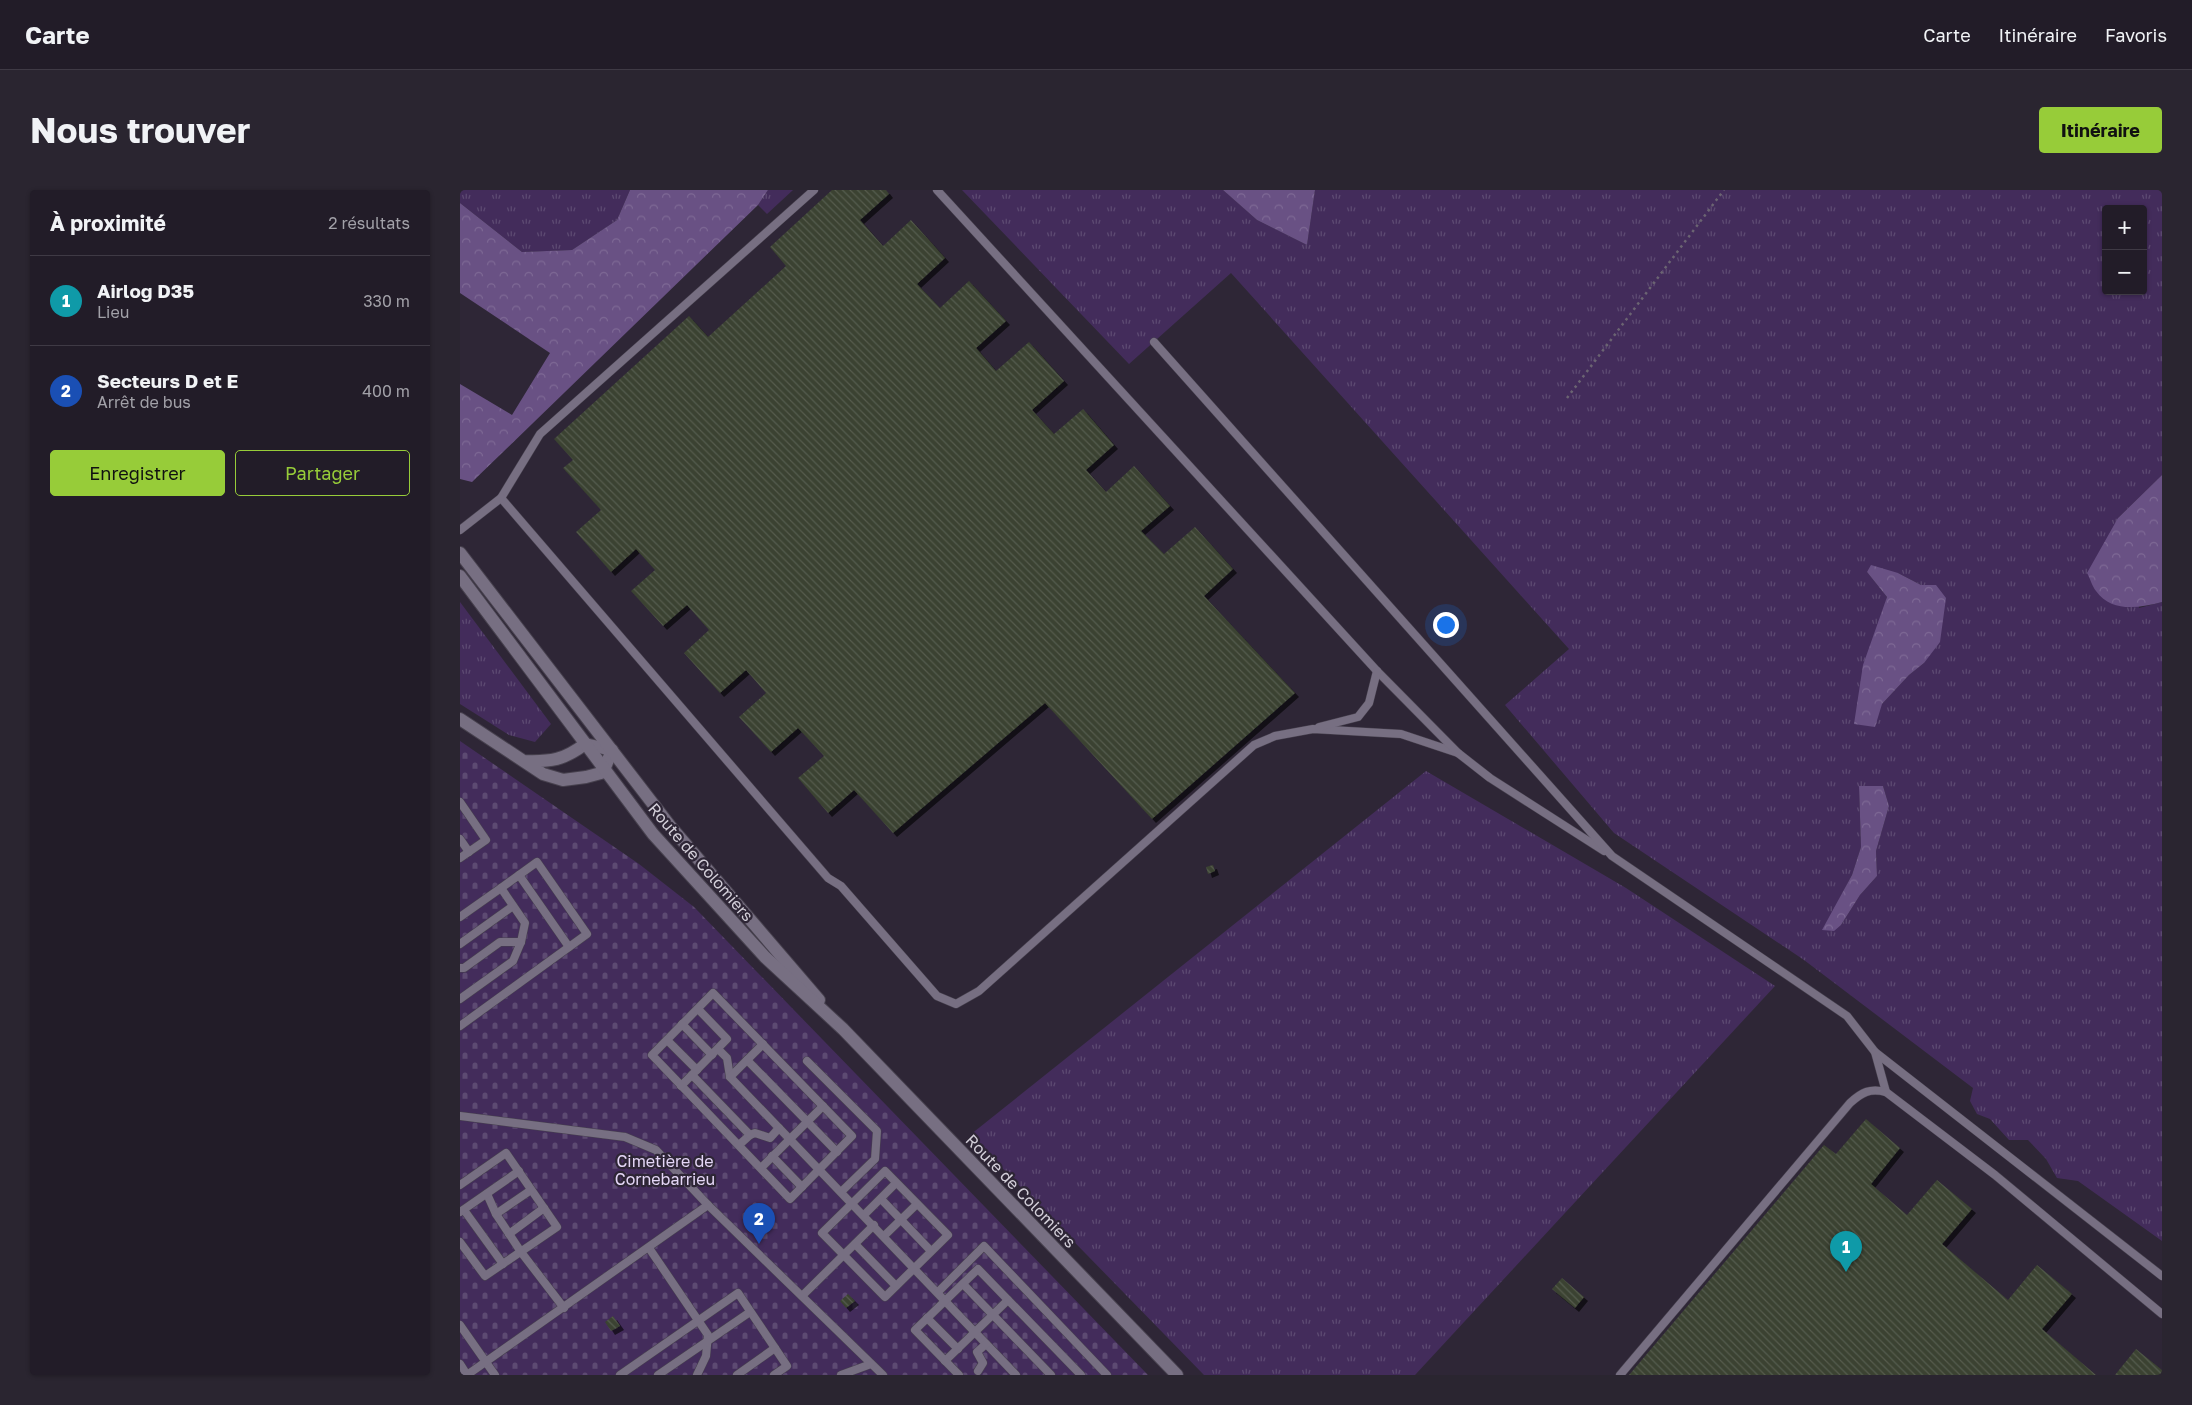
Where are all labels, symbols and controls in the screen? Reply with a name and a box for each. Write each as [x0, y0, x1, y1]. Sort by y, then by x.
text: Carte [25, 20, 90, 49]
text: Carte [1923, 24, 1971, 46]
text: Itinéraire [1999, 24, 2077, 46]
text: Favoris [2105, 24, 2167, 46]
button: Itinéraire [2039, 107, 2162, 153]
text: Nous trouver [30, 109, 250, 151]
map controls [2102, 205, 2147, 295]
button: + [2102, 205, 2147, 250]
text: À proximité [50, 210, 166, 236]
text: 2 résultats [328, 213, 410, 233]
button: − [2102, 250, 2147, 295]
text: Airlog D35 [97, 279, 194, 302]
text: 1 [62, 291, 70, 311]
text: 330 m [363, 291, 410, 311]
text: Lieu [97, 302, 129, 322]
text: Secteurs D et E [97, 369, 238, 392]
text: 2 [61, 381, 71, 401]
text: 400 m [362, 381, 410, 401]
text: Arrêt de bus [97, 392, 191, 412]
button: Enregistrer [50, 450, 225, 496]
button: Partager [235, 450, 410, 496]
your location [1433, 612, 1459, 638]
street label: Route de Colomiers [644, 799, 758, 925]
street label: Route de Colomiers [962, 1130, 1080, 1252]
park label: Cimetière de Cornebarrieu [615, 1151, 715, 1189]
pin: 2 [743, 1203, 775, 1244]
pin: 1 [1830, 1231, 1862, 1272]

